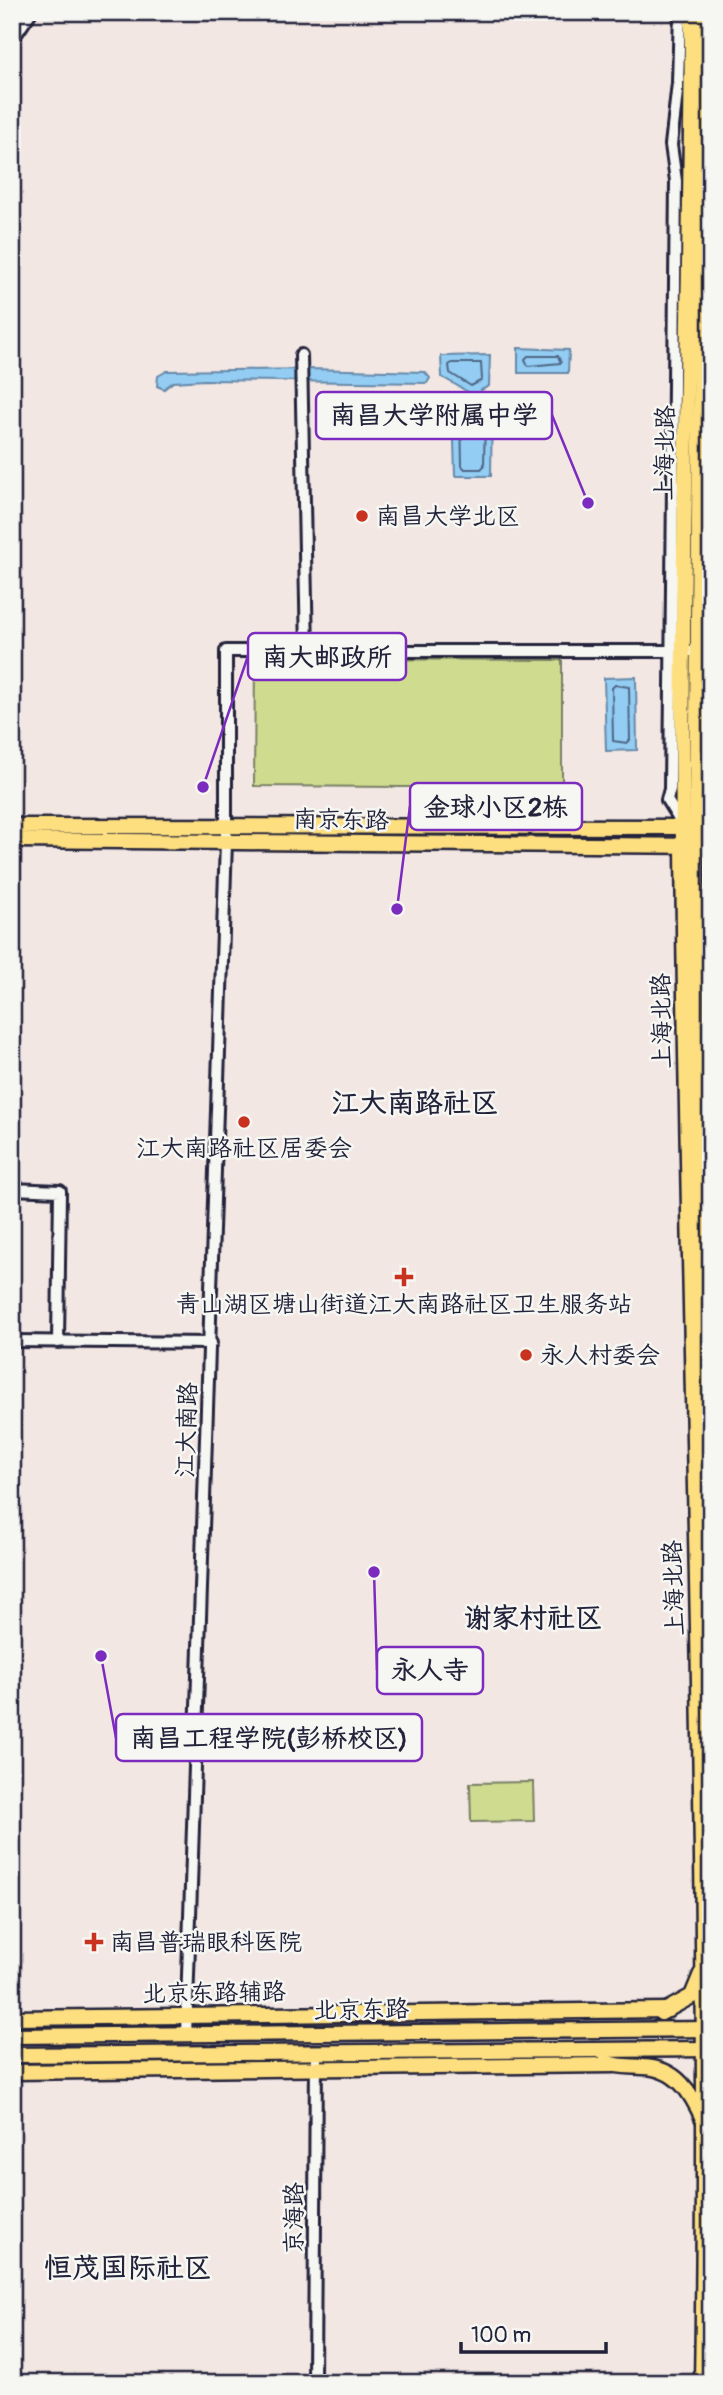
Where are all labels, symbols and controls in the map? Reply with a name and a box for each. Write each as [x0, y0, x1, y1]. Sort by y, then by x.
callout: 南昌大学附属中学 [316, 392, 552, 439]
text: 南昌大学附属中学 [330, 400, 538, 432]
street label: 上海北路 [650, 405, 680, 501]
place label: 南昌大学北区 [376, 502, 520, 531]
marker: 南昌大学北区 [354, 508, 370, 524]
callout: 南大邮政所 [248, 633, 406, 680]
text: 南大邮政所 [262, 642, 392, 674]
callout: 金球小区2栋 [410, 783, 582, 830]
text: 金球小区2栋 [424, 792, 568, 824]
street label: 南京东路 [293, 805, 389, 835]
street label: 上海北路 [647, 973, 677, 1069]
district label: 江大南路社区 [331, 1086, 499, 1121]
marker: 江大南路社区居委会 [236, 1114, 252, 1130]
place label: 江大南路社区居委会 [136, 1134, 352, 1163]
marker: 青山湖区塘山街道江大南路社区卫生服务站 [394, 1267, 414, 1287]
place label: 青山湖区塘山街道江大南路社区卫生服务站 [176, 1290, 632, 1319]
place label: 永人村委会 [540, 1341, 660, 1370]
marker: 永人村委会 [518, 1347, 534, 1363]
street label: 江大南路 [171, 1382, 203, 1478]
street label: 上海北路 [658, 1540, 690, 1636]
district label: 谢家村社区 [463, 1601, 603, 1636]
callout: 永人寺 [377, 1647, 483, 1694]
text: 永人寺 [391, 1655, 469, 1687]
callout: 南昌工程学院(彭桥校区) [116, 1714, 422, 1761]
text: 南昌工程学院(彭桥校区) [130, 1723, 408, 1755]
place label: 南昌普瑞眼科医院 [110, 1928, 302, 1957]
marker: 南昌普瑞眼科医院 [84, 1932, 104, 1952]
street label: 北京东路辅路 [142, 1977, 286, 2009]
street label: 北京东路 [313, 1995, 409, 2025]
street label: 京海路 [280, 2182, 309, 2254]
district label: 恒茂国际社区 [44, 2251, 212, 2286]
scale bar [461, 2311, 606, 2355]
text: 100 m [471, 2322, 531, 2349]

